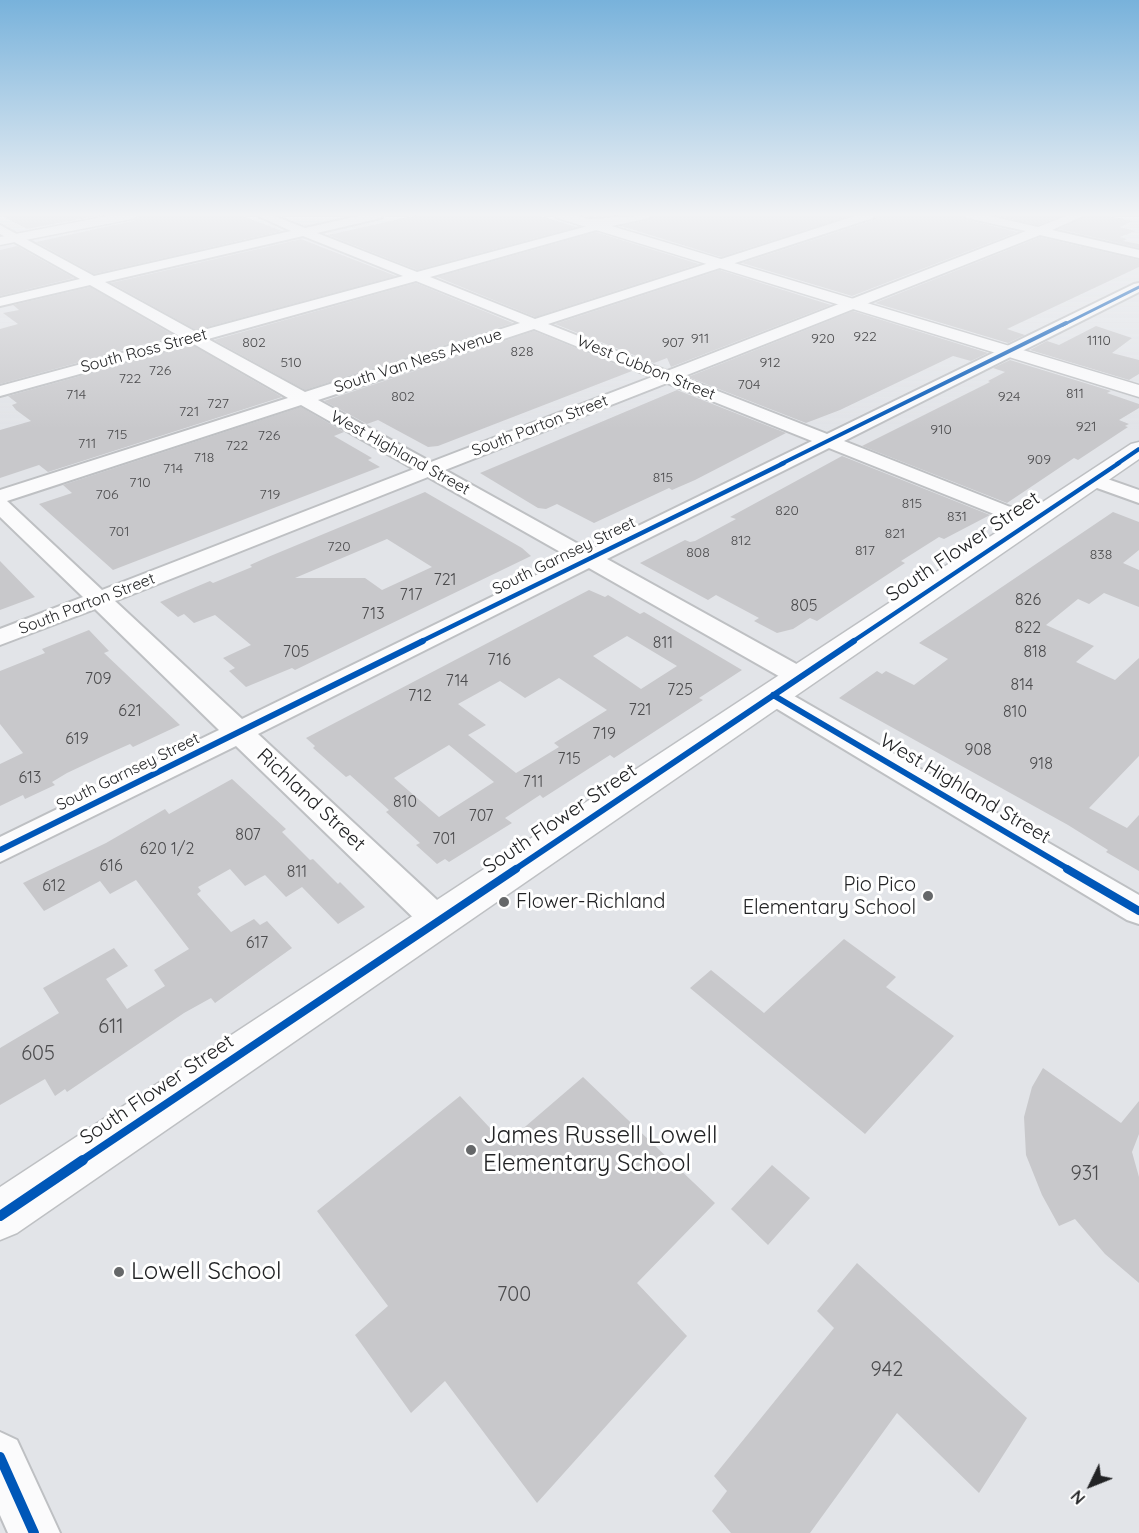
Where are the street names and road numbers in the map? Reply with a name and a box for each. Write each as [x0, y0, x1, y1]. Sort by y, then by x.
street label: South Ross Street [79, 325, 209, 377]
street label: South Van Ness Avenue [332, 325, 504, 397]
street label: West Cubbon Street [574, 331, 718, 405]
street label: South Parton Street [469, 391, 611, 461]
street label: West Highland Street [327, 407, 473, 499]
street label: South Flower Street [882, 487, 1044, 607]
street label: South Garnsey Street [489, 513, 639, 599]
street label: South Parton Street [16, 569, 158, 639]
street label: South Garnsey Street [53, 729, 203, 815]
street label: West Highland Street [875, 729, 1055, 849]
street label: Richland Street [252, 744, 370, 856]
street label: South Flower Street [479, 759, 641, 879]
street label: South Flower Street [76, 1030, 238, 1150]

